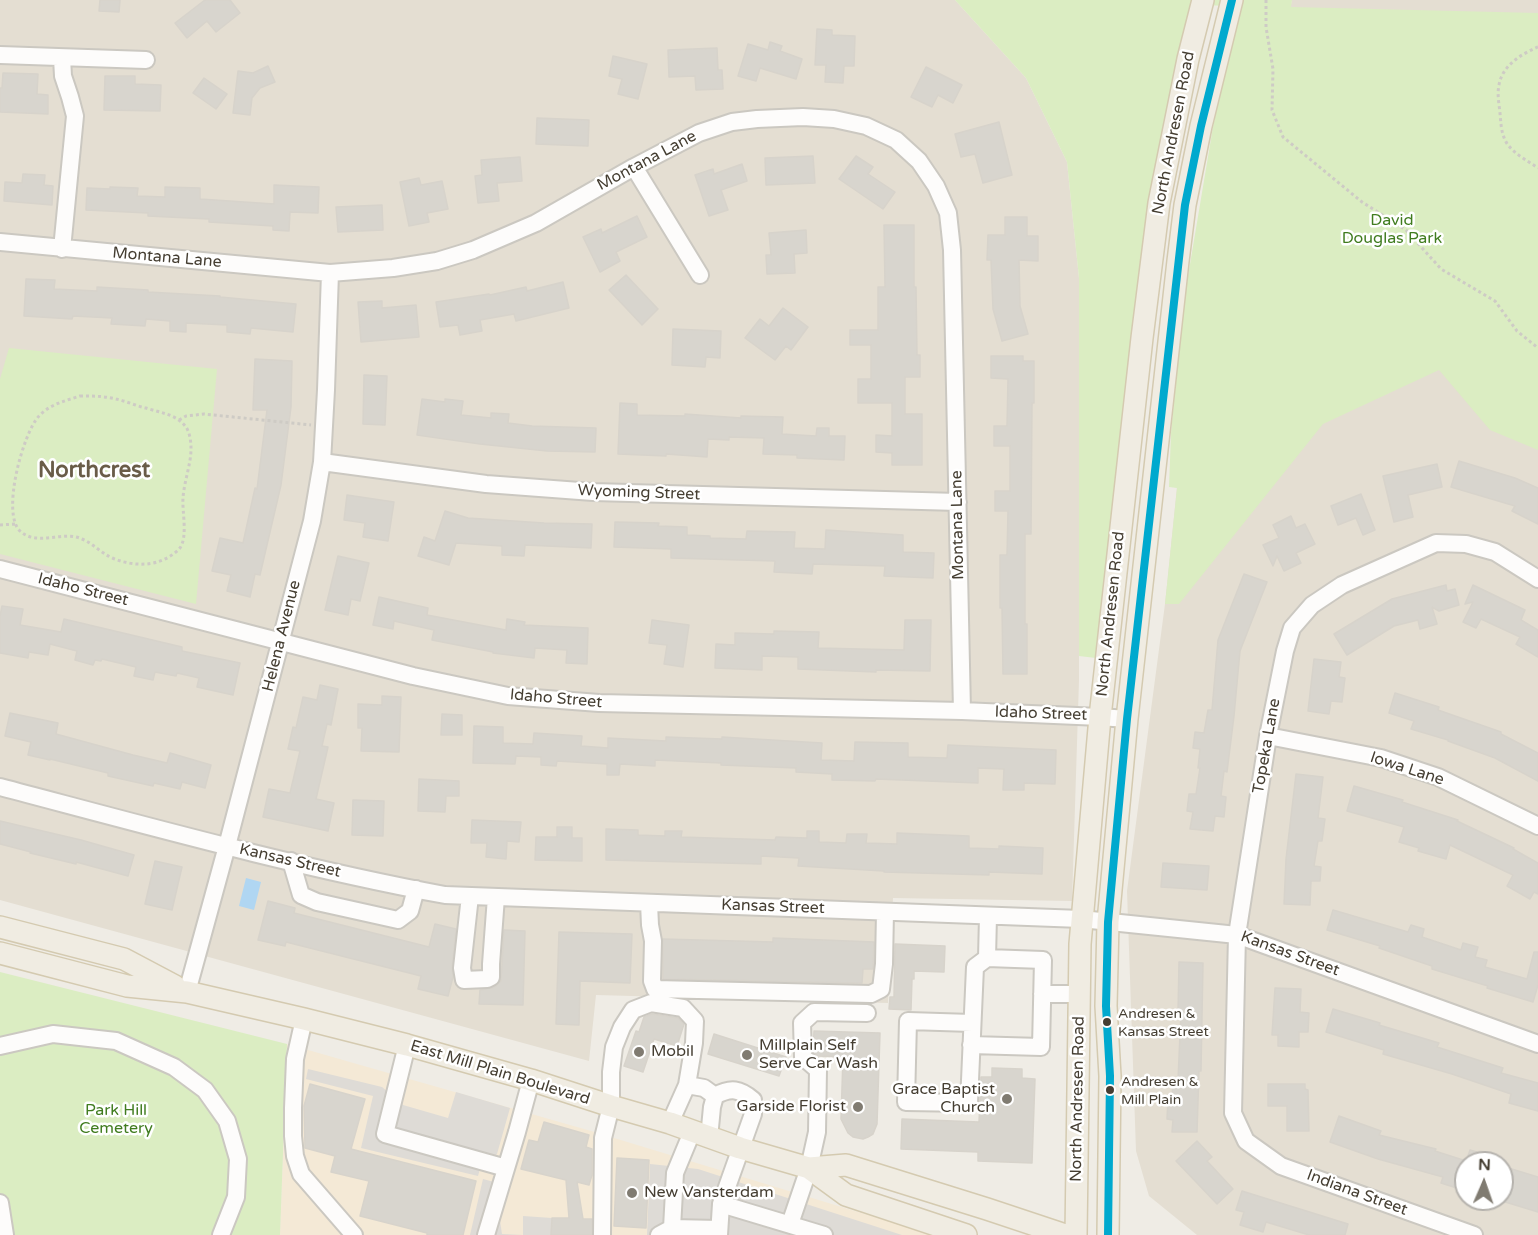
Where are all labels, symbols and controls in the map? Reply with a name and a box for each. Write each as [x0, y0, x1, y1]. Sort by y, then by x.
street label: North Andresen Road [1149, 50, 1199, 216]
street label: Montana Lane [594, 127, 700, 195]
park label: David Douglas Park [1342, 211, 1442, 249]
street label: Montana Lane [112, 244, 222, 272]
district label: Northcrest [38, 458, 150, 484]
street label: Montana Lane [947, 470, 969, 580]
street label: Wyoming Street [577, 481, 701, 505]
street label: North Andresen Road [1093, 530, 1129, 698]
street label: Idaho Street [36, 569, 130, 611]
street label: Helena Avenue [259, 578, 305, 694]
street label: Idaho Street [509, 685, 603, 713]
street label: Topeka Lane [1249, 697, 1285, 795]
street label: Idaho Street [994, 703, 1088, 725]
street label: Iowa Lane [1368, 748, 1446, 790]
street label: Kansas Street [237, 840, 343, 882]
street label: Kansas Street [721, 896, 825, 918]
street label: Kansas Street [1238, 927, 1342, 981]
place label: Andresen & Kansas Street [1118, 1006, 1209, 1038]
street label: North Andresen Road [1067, 1016, 1089, 1182]
marker: Andresen & Kansas Street [1101, 1016, 1113, 1028]
place label: Millplain Self Serve Car Wash [759, 1036, 878, 1074]
street label: East Mill Plain Boulevard [408, 1037, 592, 1109]
place label: Mobil [651, 1042, 694, 1062]
marker: Mobil [632, 1045, 646, 1059]
marker: Millplain Self Serve Car Wash [740, 1048, 754, 1062]
place label: Andresen & Mill Plain [1121, 1074, 1199, 1106]
place label: Grace Baptist Church [892, 1080, 995, 1118]
marker: Andresen & Mill Plain [1104, 1084, 1116, 1096]
marker: Grace Baptist Church [1000, 1092, 1014, 1106]
place label: Garside Florist [737, 1097, 846, 1117]
marker: Garside Florist [851, 1100, 865, 1114]
park label: Park Hill Cemetery [79, 1101, 153, 1139]
north arrow [1454, 1151, 1514, 1211]
text: N [1478, 1155, 1491, 1175]
street label: Indiana Street [1304, 1166, 1410, 1220]
place label: New Vansterdam [644, 1183, 774, 1203]
marker: New Vansterdam [625, 1186, 639, 1200]

